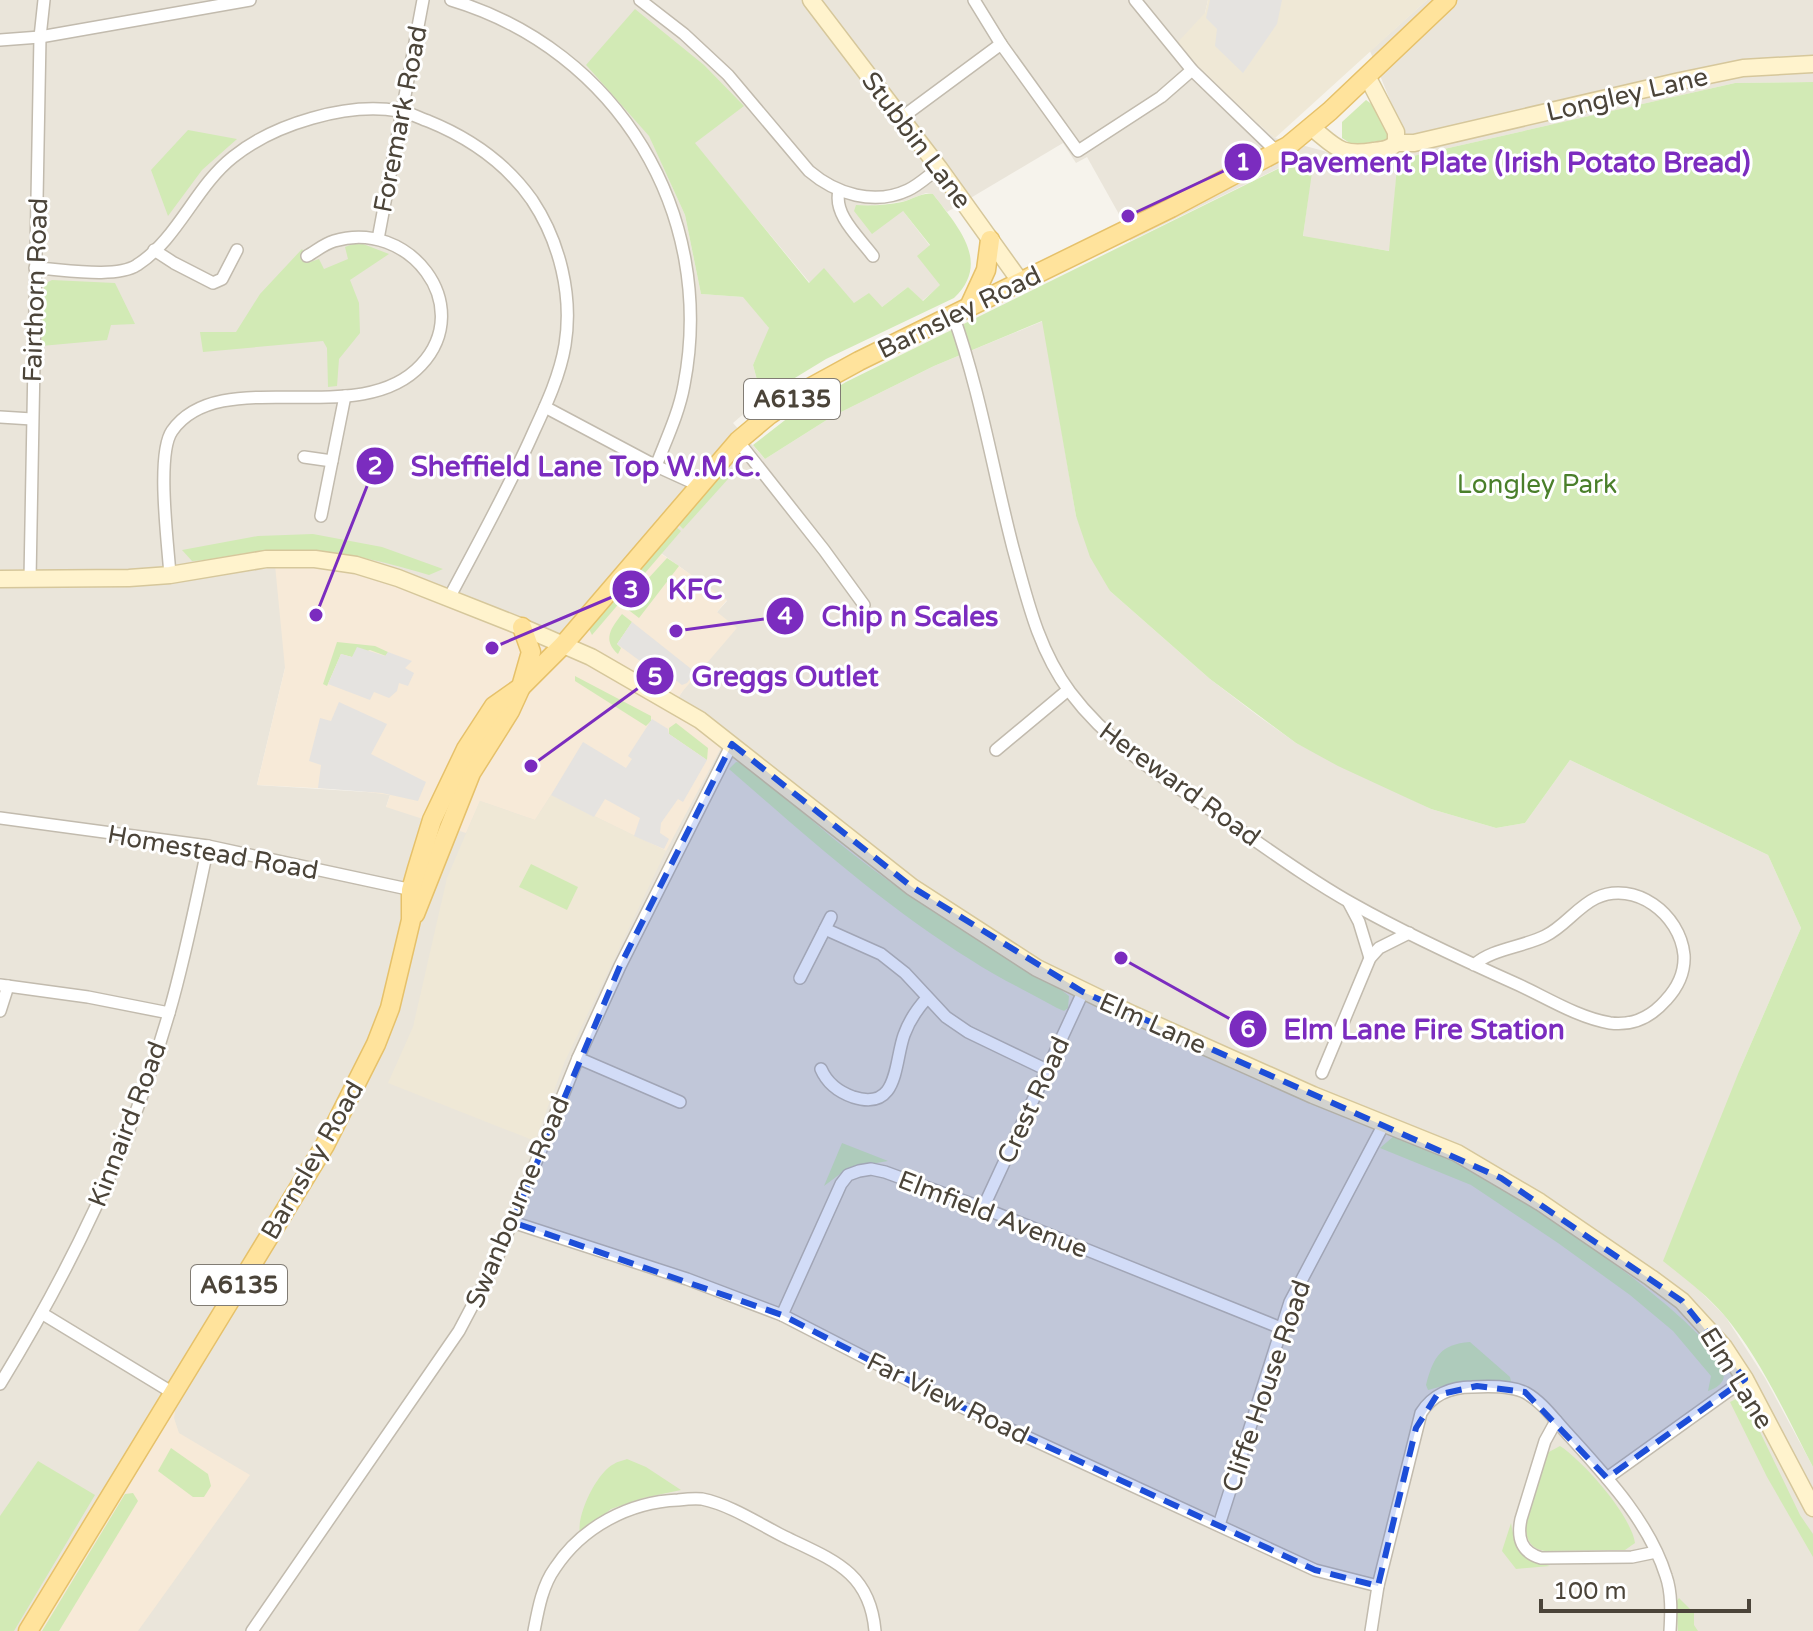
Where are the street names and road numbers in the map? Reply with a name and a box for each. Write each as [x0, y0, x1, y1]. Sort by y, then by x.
street label: Foremark Road [367, 23, 434, 215]
street label: Longley Lane [1543, 61, 1711, 128]
street label: Stubbin Lane [855, 66, 978, 215]
street label: Fairthorn Road [17, 197, 54, 383]
street label: Barnsley Road [872, 259, 1046, 365]
road number: A6135 [744, 379, 840, 419]
street label: Hereward Road [1093, 716, 1266, 853]
street label: Homestead Road [105, 819, 321, 886]
street label: Elm Lane [1094, 986, 1211, 1061]
street label: Crest Road [991, 1032, 1076, 1169]
street label: Kinnaird Road [82, 1037, 173, 1211]
street label: Barnsley Road [255, 1075, 370, 1245]
street label: Swanbourne Road [459, 1092, 576, 1313]
street label: Elmfield Avenue [894, 1164, 1092, 1265]
road number: A6135 [191, 1265, 287, 1305]
street label: Cliffe House Road [1216, 1276, 1317, 1496]
street label: Elm Lane [1693, 1322, 1780, 1435]
street label: Far View Road [862, 1346, 1034, 1451]

